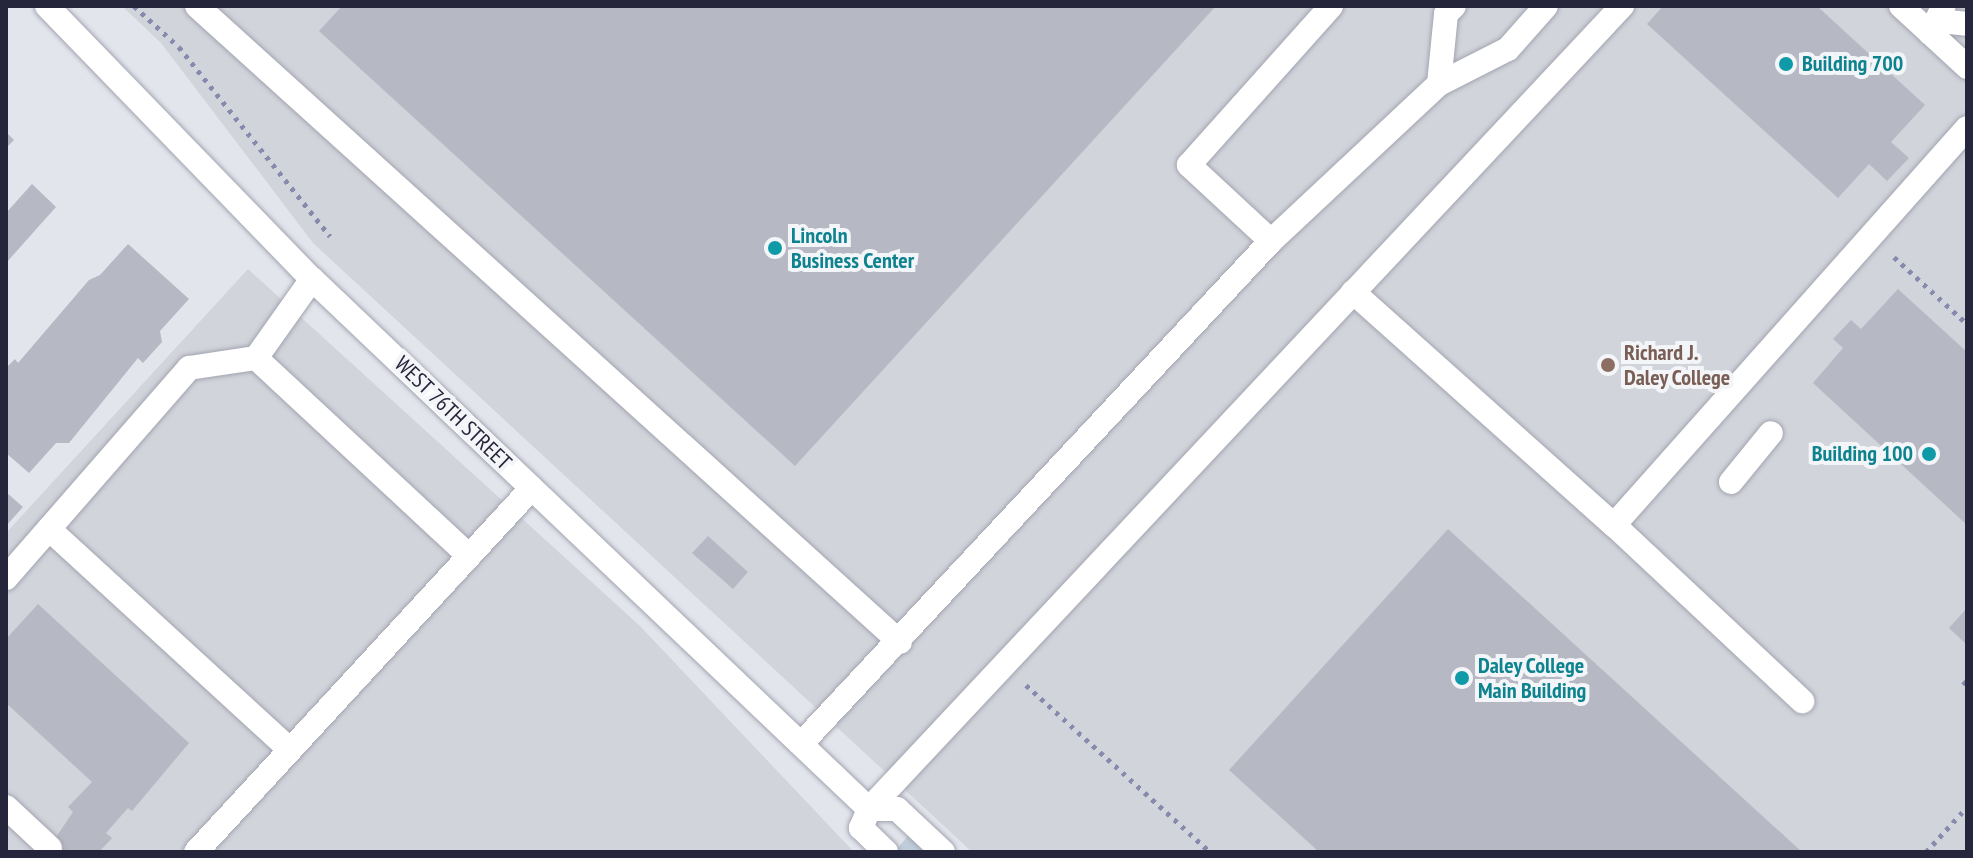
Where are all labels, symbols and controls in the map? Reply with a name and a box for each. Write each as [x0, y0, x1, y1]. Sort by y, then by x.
place label: Building 700 [1802, 51, 1903, 77]
marker: Building 700 [1777, 55, 1795, 73]
place label: Lincoln Business Center [791, 222, 914, 274]
marker: Lincoln Business Center [766, 239, 784, 257]
place label: Richard J. Daley College [1624, 339, 1731, 390]
street label: WEST 76TH STREET [389, 350, 517, 476]
marker: Richard J. Daley College [1599, 356, 1617, 374]
place label: Building 100 [1812, 441, 1913, 467]
marker: Building 100 [1920, 445, 1938, 463]
place label: Daley College Main Building [1478, 652, 1586, 704]
marker: Daley College Main Building [1453, 669, 1471, 687]

